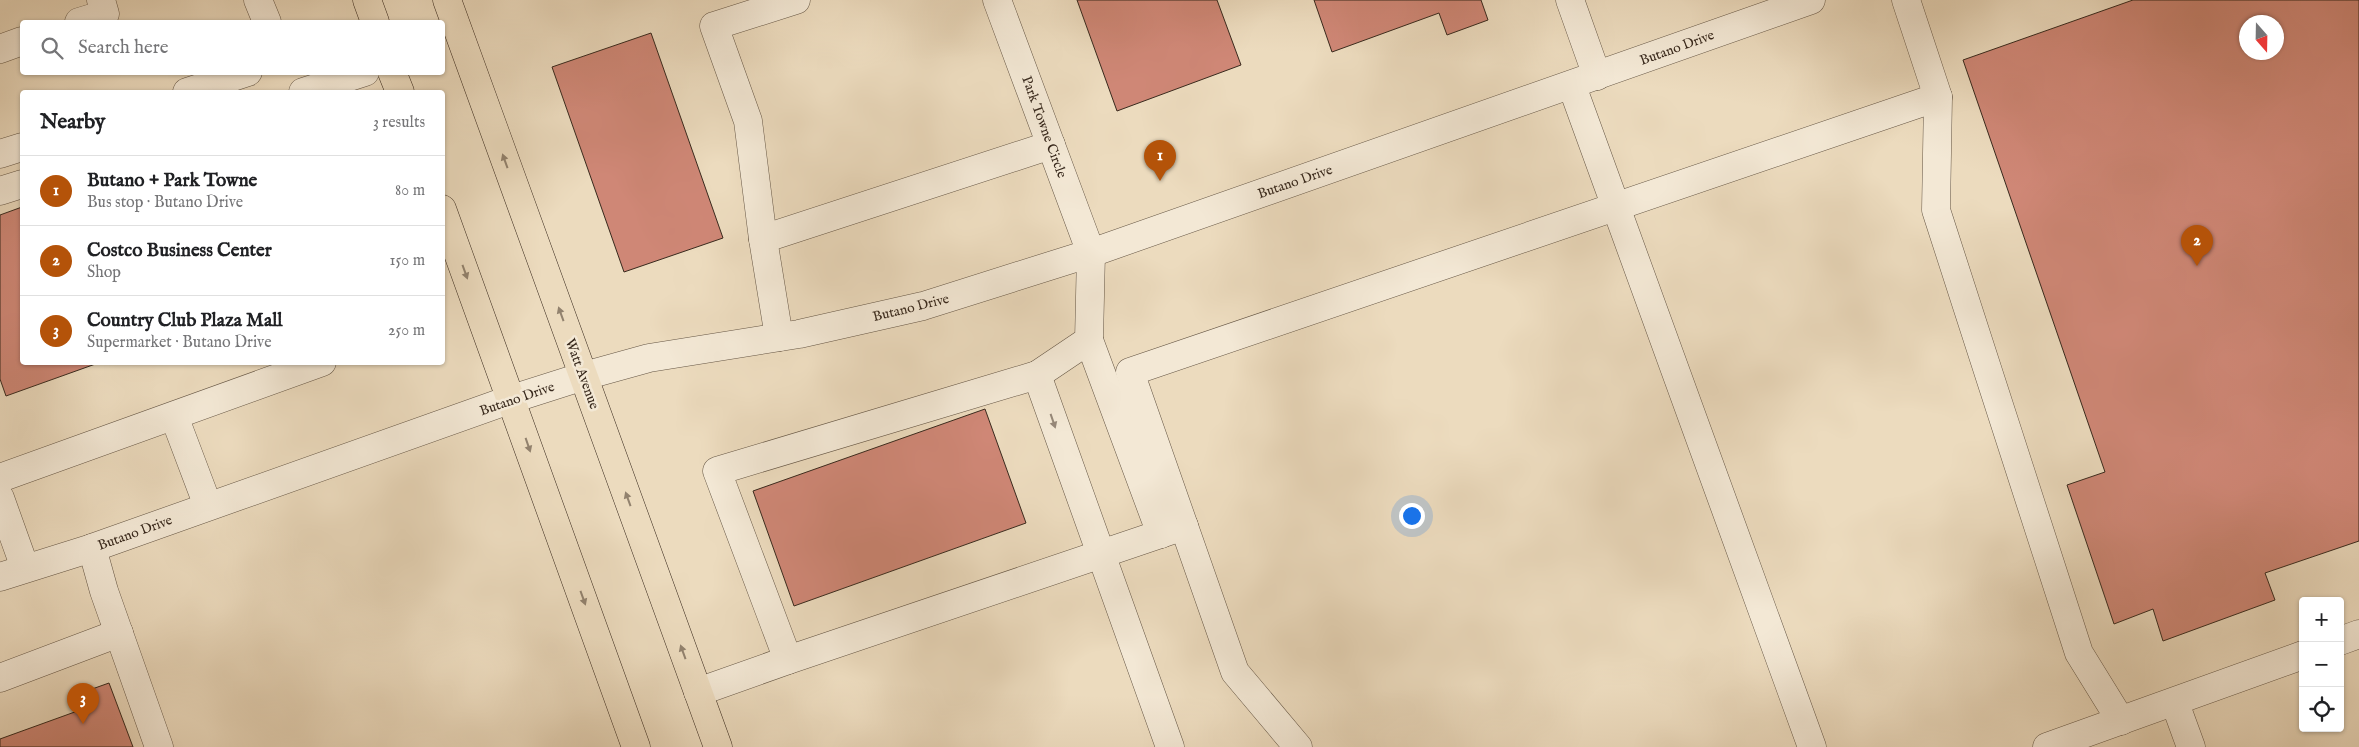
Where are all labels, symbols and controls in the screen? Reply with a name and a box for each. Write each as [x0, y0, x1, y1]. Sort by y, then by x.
north arrow [2239, 15, 2284, 60]
search box [20, 20, 445, 75]
street label: Butano Drive [1637, 26, 1717, 70]
icon: search [38, 34, 66, 62]
text: Search here [78, 36, 169, 60]
street label: Park Towne Circle [1017, 74, 1071, 181]
text: Nearby [40, 109, 105, 136]
text: 3 results [373, 113, 425, 133]
pin: 1 [1144, 140, 1176, 181]
one-way arrow [501, 154, 508, 169]
street label: Butano Drive [1255, 161, 1335, 203]
text: Butano + Park Towne [87, 169, 257, 193]
text: 1 [53, 181, 59, 201]
text: 80 m [395, 181, 425, 201]
text: Bus stop · Butano Drive [87, 193, 243, 213]
pin: 2 [2181, 225, 2213, 266]
text: Costco Business Center [87, 239, 272, 263]
text: 2 [52, 251, 60, 271]
text: 150 m [390, 251, 425, 271]
text: Shop [87, 263, 121, 283]
one-way arrow [462, 264, 469, 279]
street label: Butano Drive [871, 290, 952, 326]
one-way arrow [557, 306, 565, 321]
text: Country Club Plaza Mall [87, 309, 283, 333]
text: 3 [53, 321, 59, 341]
text: 250 m [388, 321, 425, 341]
text: Supermarket · Butano Drive [87, 333, 271, 353]
street label: Watt Avenue [561, 336, 603, 412]
street label: Butano Drive [477, 378, 557, 420]
one-way arrow [1049, 414, 1057, 429]
one-way arrow [525, 438, 532, 453]
one-way arrow [624, 491, 632, 506]
your location [1399, 503, 1425, 529]
street label: Butano Drive [95, 511, 175, 555]
one-way arrow [580, 591, 587, 606]
map controls [2299, 597, 2344, 732]
button: + [2299, 597, 2344, 642]
button: − [2299, 642, 2344, 687]
one-way arrow [679, 644, 687, 659]
pin: 3 [67, 683, 99, 724]
button: locate [2299, 687, 2344, 732]

